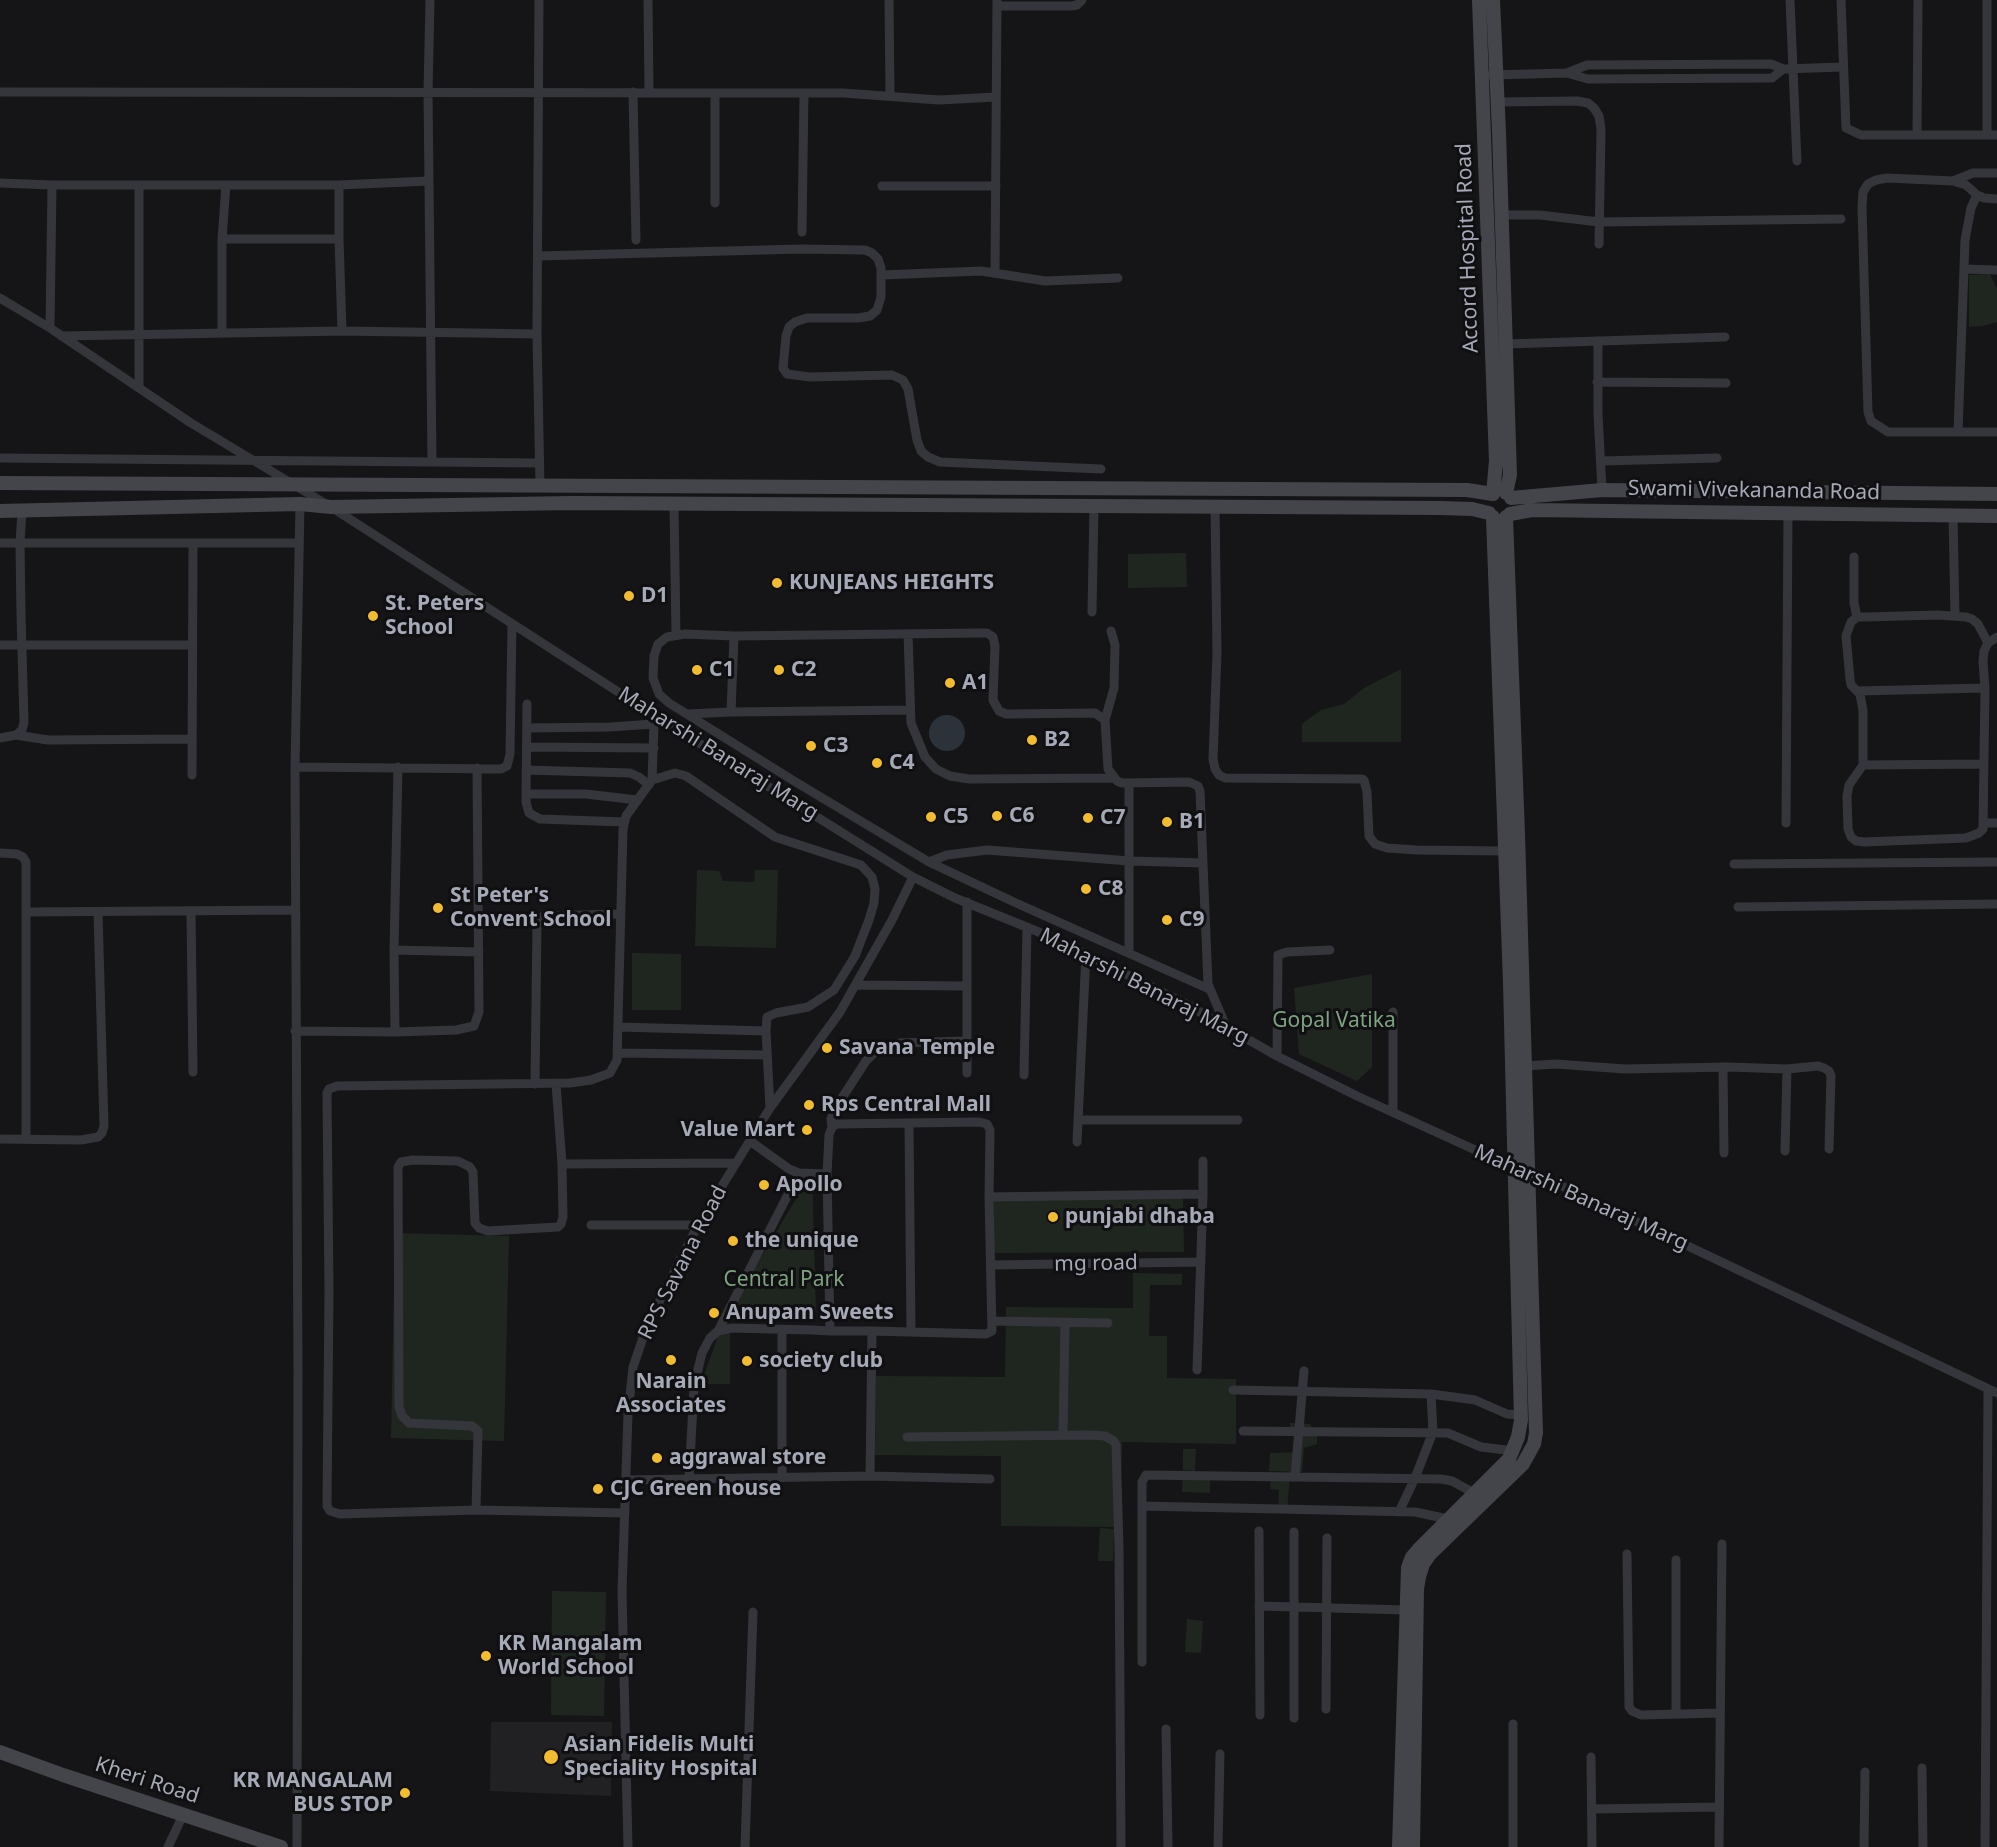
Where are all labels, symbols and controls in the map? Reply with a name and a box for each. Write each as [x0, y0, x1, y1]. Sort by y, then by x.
street label: Accord Hospital Road [1452, 142, 1484, 354]
street label: Swami Vivekananda Road [1628, 476, 1880, 506]
place label: KUNJEANS HEIGHTS [789, 570, 994, 596]
marker: KUNJEANS HEIGHTS [770, 576, 784, 590]
place label: D1 [641, 583, 668, 609]
marker: D1 [622, 589, 636, 603]
place label: St. Peters School [385, 591, 484, 641]
marker: St. Peters School [366, 609, 380, 623]
place label: C1 [709, 657, 734, 683]
place label: C2 [791, 657, 816, 683]
marker: C1 [690, 663, 704, 677]
marker: C2 [772, 663, 786, 677]
place label: A1 [962, 670, 989, 696]
marker: A1 [943, 676, 957, 690]
street label: Maharshi Banaraj Marg [613, 682, 823, 826]
place label: B2 [1044, 727, 1070, 753]
place label: C3 [823, 733, 848, 759]
marker: B2 [1025, 733, 1039, 747]
marker: C3 [804, 739, 818, 753]
place label: C4 [889, 750, 914, 776]
marker: C4 [870, 756, 884, 770]
place label: C6 [1009, 803, 1034, 829]
place label: C5 [943, 804, 968, 830]
place label: C7 [1100, 805, 1125, 831]
marker: C6 [990, 809, 1004, 823]
place label: B1 [1179, 809, 1205, 835]
marker: C5 [924, 810, 938, 824]
marker: C7 [1081, 811, 1095, 825]
marker: B1 [1160, 815, 1174, 829]
place label: C8 [1098, 876, 1123, 902]
marker: C8 [1079, 882, 1093, 896]
place label: St Peter's Convent School [450, 883, 612, 933]
marker: St Peter's Convent School [431, 901, 445, 915]
place label: C9 [1179, 907, 1204, 933]
marker: C9 [1160, 913, 1174, 927]
street label: Maharshi Banaraj Marg [1035, 923, 1253, 1051]
park label: Gopal Vatika [1272, 1008, 1396, 1034]
place label: Savana Temple [839, 1035, 995, 1061]
marker: Savana Temple [820, 1041, 834, 1055]
place label: Rps Central Mall [821, 1092, 991, 1118]
marker: Rps Central Mall [802, 1098, 816, 1112]
place label: Value Mart [680, 1117, 795, 1143]
marker: Value Mart [800, 1123, 814, 1137]
street label: Maharshi Banaraj Marg [1470, 1139, 1692, 1257]
place label: Apollo [776, 1172, 843, 1198]
marker: Apollo [757, 1178, 771, 1192]
street label: RPS Savana Road [633, 1182, 733, 1344]
place label: punjabi dhaba [1065, 1204, 1215, 1230]
marker: punjabi dhaba [1046, 1210, 1060, 1224]
place label: the unique [745, 1228, 859, 1254]
marker: the unique [726, 1234, 740, 1248]
street label: mg road [1054, 1251, 1138, 1277]
park label: Central Park [724, 1267, 844, 1293]
place label: Anupam Sweets [726, 1300, 894, 1326]
marker: Anupam Sweets [707, 1306, 721, 1320]
place label: society club [759, 1348, 883, 1374]
marker: Narain Associates [664, 1353, 678, 1367]
marker: society club [740, 1354, 754, 1368]
place label: Narain Associates [616, 1369, 726, 1419]
place label: aggrawal store [669, 1445, 826, 1471]
marker: aggrawal store [650, 1451, 664, 1465]
place label: CJC Green house [610, 1476, 781, 1502]
marker: CJC Green house [591, 1482, 605, 1496]
place label: KR Mangalam World School [498, 1631, 642, 1681]
marker: KR Mangalam World School [479, 1649, 493, 1663]
place label: Asian Fidelis Multi Speciality Hospital [564, 1732, 757, 1782]
marker: Asian Fidelis Multi Speciality Hospital [542, 1748, 560, 1766]
street label: Kheri Road [92, 1752, 202, 1810]
place label: KR MANGALAM BUS STOP [233, 1768, 393, 1818]
marker: KR MANGALAM BUS STOP [398, 1786, 412, 1800]

